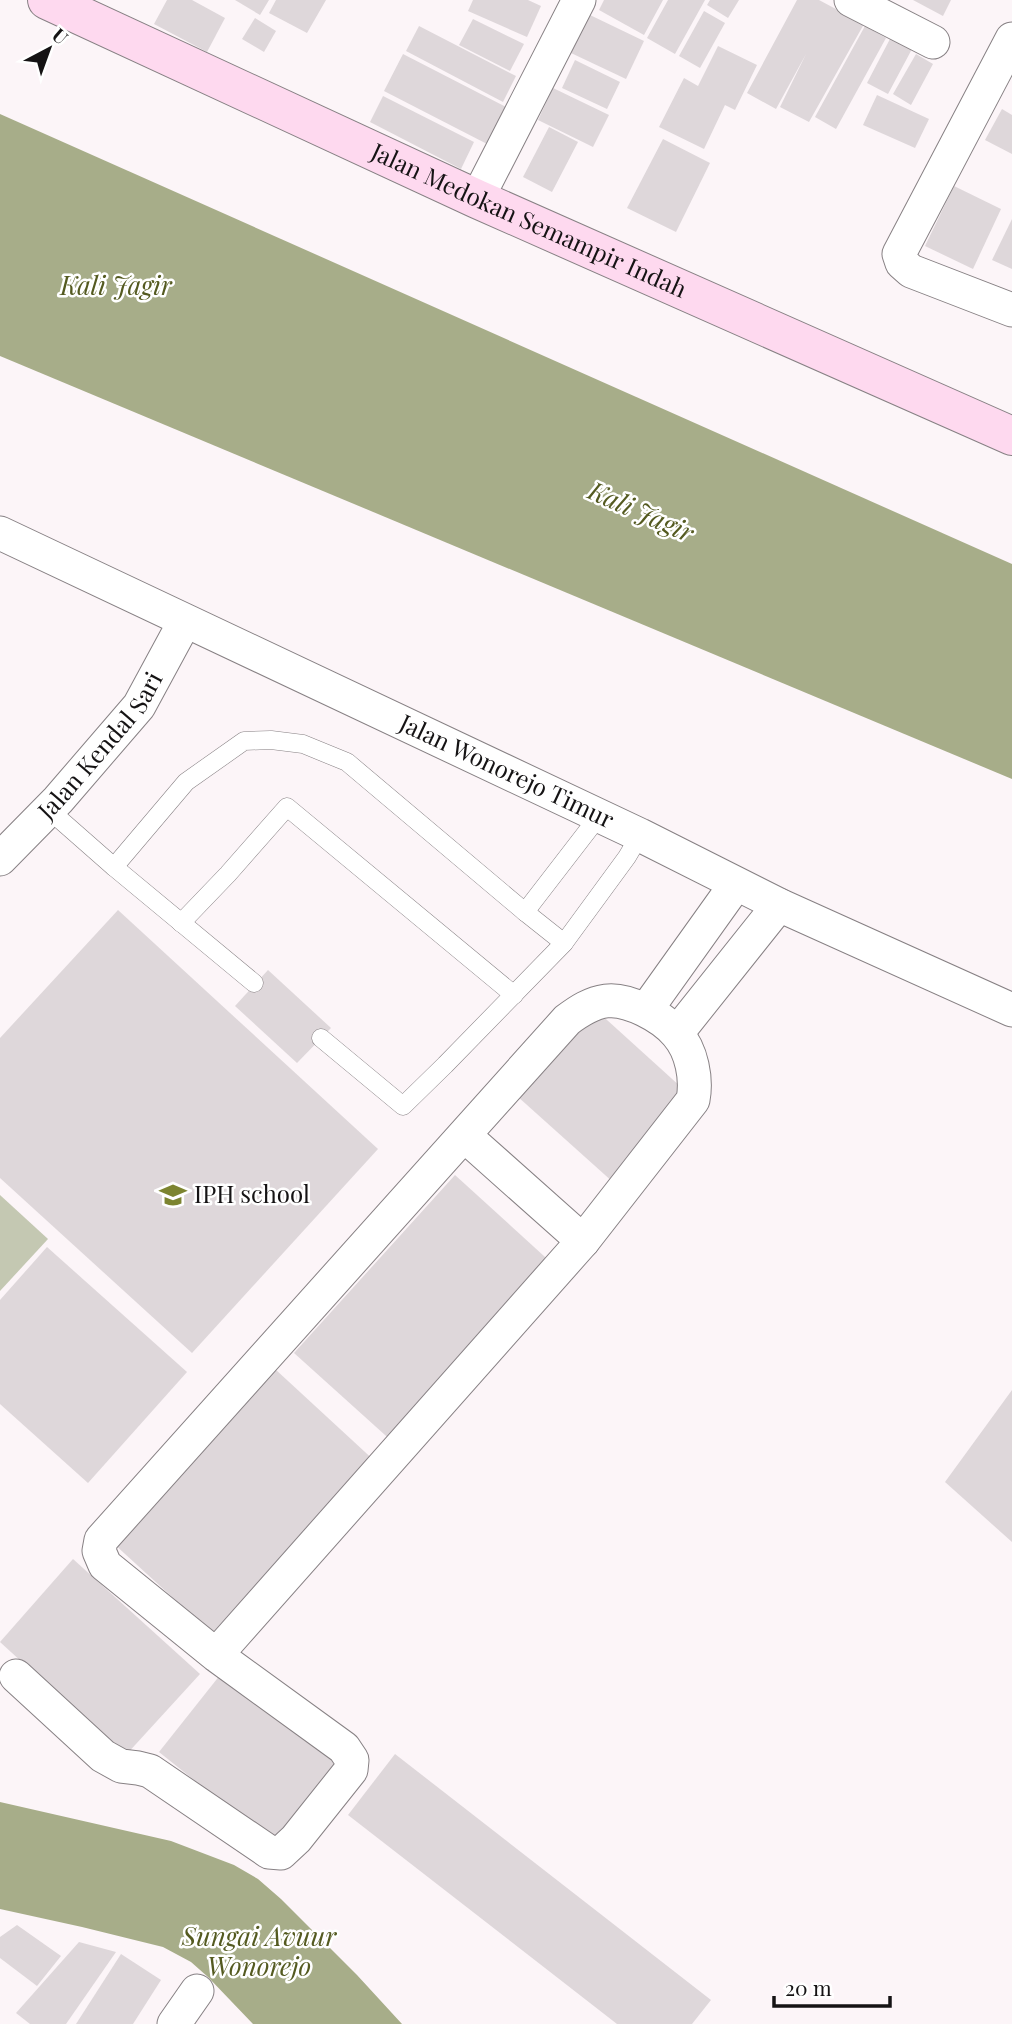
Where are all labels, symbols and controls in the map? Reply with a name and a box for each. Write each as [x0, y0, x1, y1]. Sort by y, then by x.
north arrow [14, 14, 84, 84]
text: U [47, 21, 74, 50]
street label: Jalan Medokan Semampir Indah [366, 134, 692, 304]
water label: Kali Jagir [59, 267, 173, 302]
water label: Kali Jagir [583, 472, 701, 550]
street label: Jalan Kendal Sari [29, 666, 169, 826]
street label: Jalan Wonorejo Timur [394, 705, 620, 835]
place label: IPH school [194, 1177, 310, 1209]
school or university icon: IPH school [158, 1180, 188, 1210]
water label: Sungai Avuur Wonorejo [181, 1918, 337, 1983]
scale bar [774, 1965, 890, 2009]
text: 20 m [785, 1973, 832, 2001]

